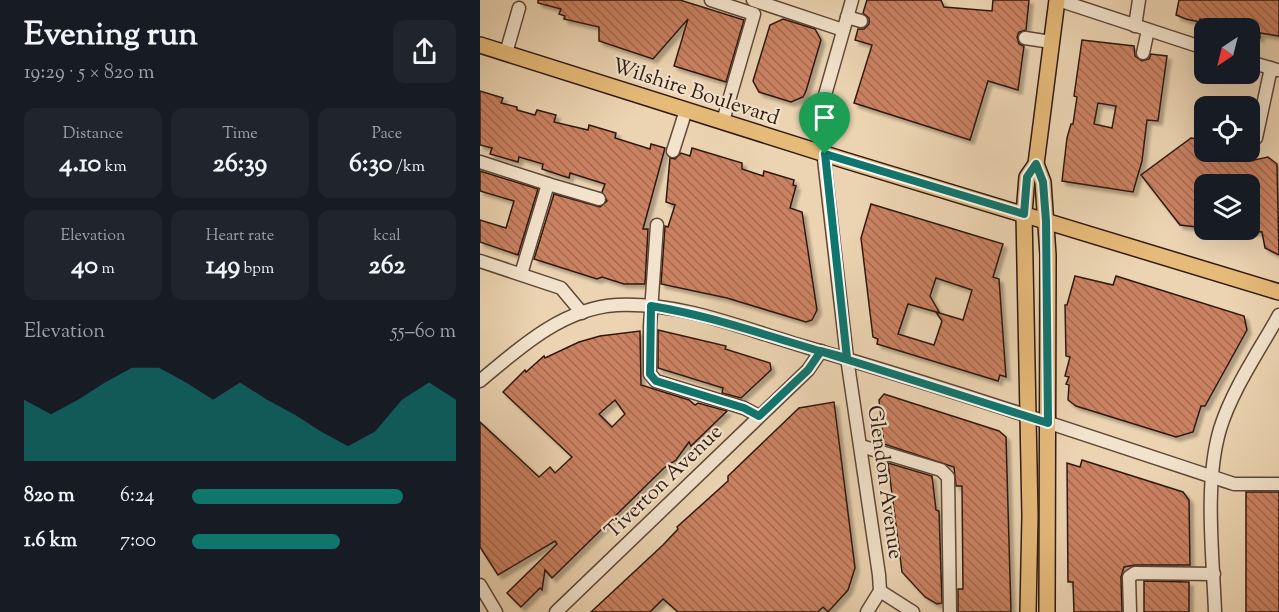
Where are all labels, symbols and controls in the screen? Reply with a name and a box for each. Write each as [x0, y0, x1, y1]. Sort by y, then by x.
text: Evening run [24, 12, 198, 60]
north arrow [1194, 18, 1260, 84]
map controls [1194, 18, 1260, 240]
button: share [393, 20, 456, 83]
street label: Wilshire Boulevard [608, 52, 783, 134]
text: 19:29 · 5 × 820 m [24, 59, 155, 88]
pin [799, 92, 850, 154]
button: locate [1194, 96, 1260, 162]
icon: arrive [808, 101, 841, 134]
text: Distance [63, 123, 123, 146]
text: Time [222, 123, 258, 146]
text: Pace [372, 123, 402, 146]
text: 4.10 [59, 146, 101, 183]
text: 26:39 [213, 146, 267, 183]
text: 6:30 [349, 146, 393, 183]
text: km [101, 156, 127, 179]
text: /km [393, 156, 425, 179]
button: layers [1194, 174, 1260, 240]
text: Elevation [61, 225, 125, 248]
text: Heart rate [206, 225, 274, 248]
text: kcal [373, 225, 401, 248]
text: 40 [71, 248, 98, 285]
text: 149 [206, 248, 240, 285]
text: 262 [369, 248, 406, 285]
text: m [98, 258, 115, 281]
text: bpm [240, 258, 274, 281]
text: Elevation [24, 318, 105, 347]
text: 55–60 m [391, 318, 456, 347]
street label: Glendon Avenue [858, 403, 910, 561]
street label: Tiverton Avenue [599, 418, 730, 546]
text: 820 m [24, 482, 75, 511]
text: 6:24 [120, 482, 154, 511]
text: 1.6 km [24, 527, 77, 556]
text: 7:00 [120, 527, 156, 556]

